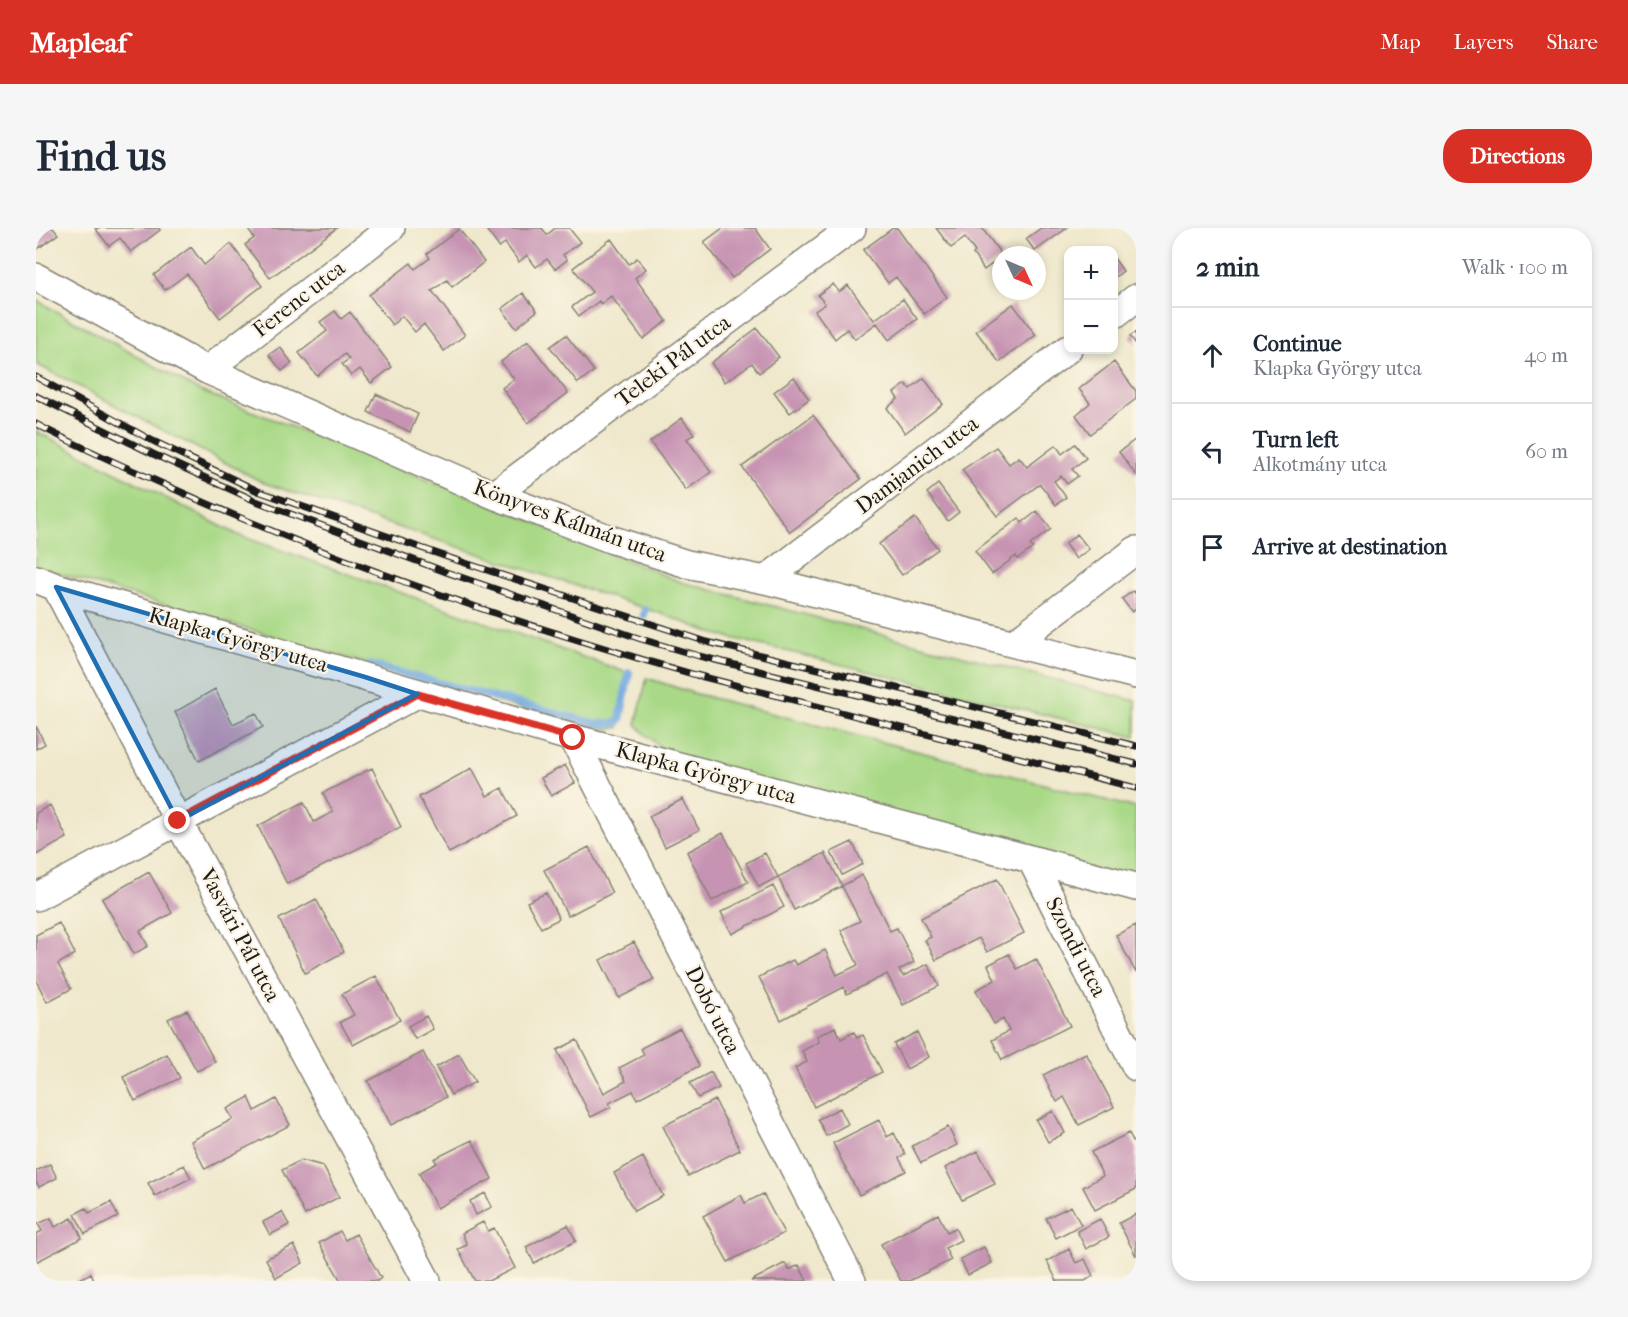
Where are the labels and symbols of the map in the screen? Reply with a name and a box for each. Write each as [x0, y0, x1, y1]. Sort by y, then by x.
north arrow [992, 246, 1046, 300]
street label: Ferenc utca [248, 254, 351, 343]
street label: Teleki Pál utca [610, 309, 736, 413]
street label: Damjanich utca [851, 410, 984, 520]
street label: Könyves Kálmán utca [470, 474, 671, 568]
street label: Klapka György utca [145, 602, 332, 678]
route start [559, 724, 585, 750]
street label: Klapka György utca [613, 736, 800, 810]
route end [164, 807, 190, 833]
street label: Vasvári Pál utca [194, 863, 286, 1007]
street label: Szondi utca [1040, 893, 1112, 1002]
street label: Dobó utca [680, 962, 747, 1059]

